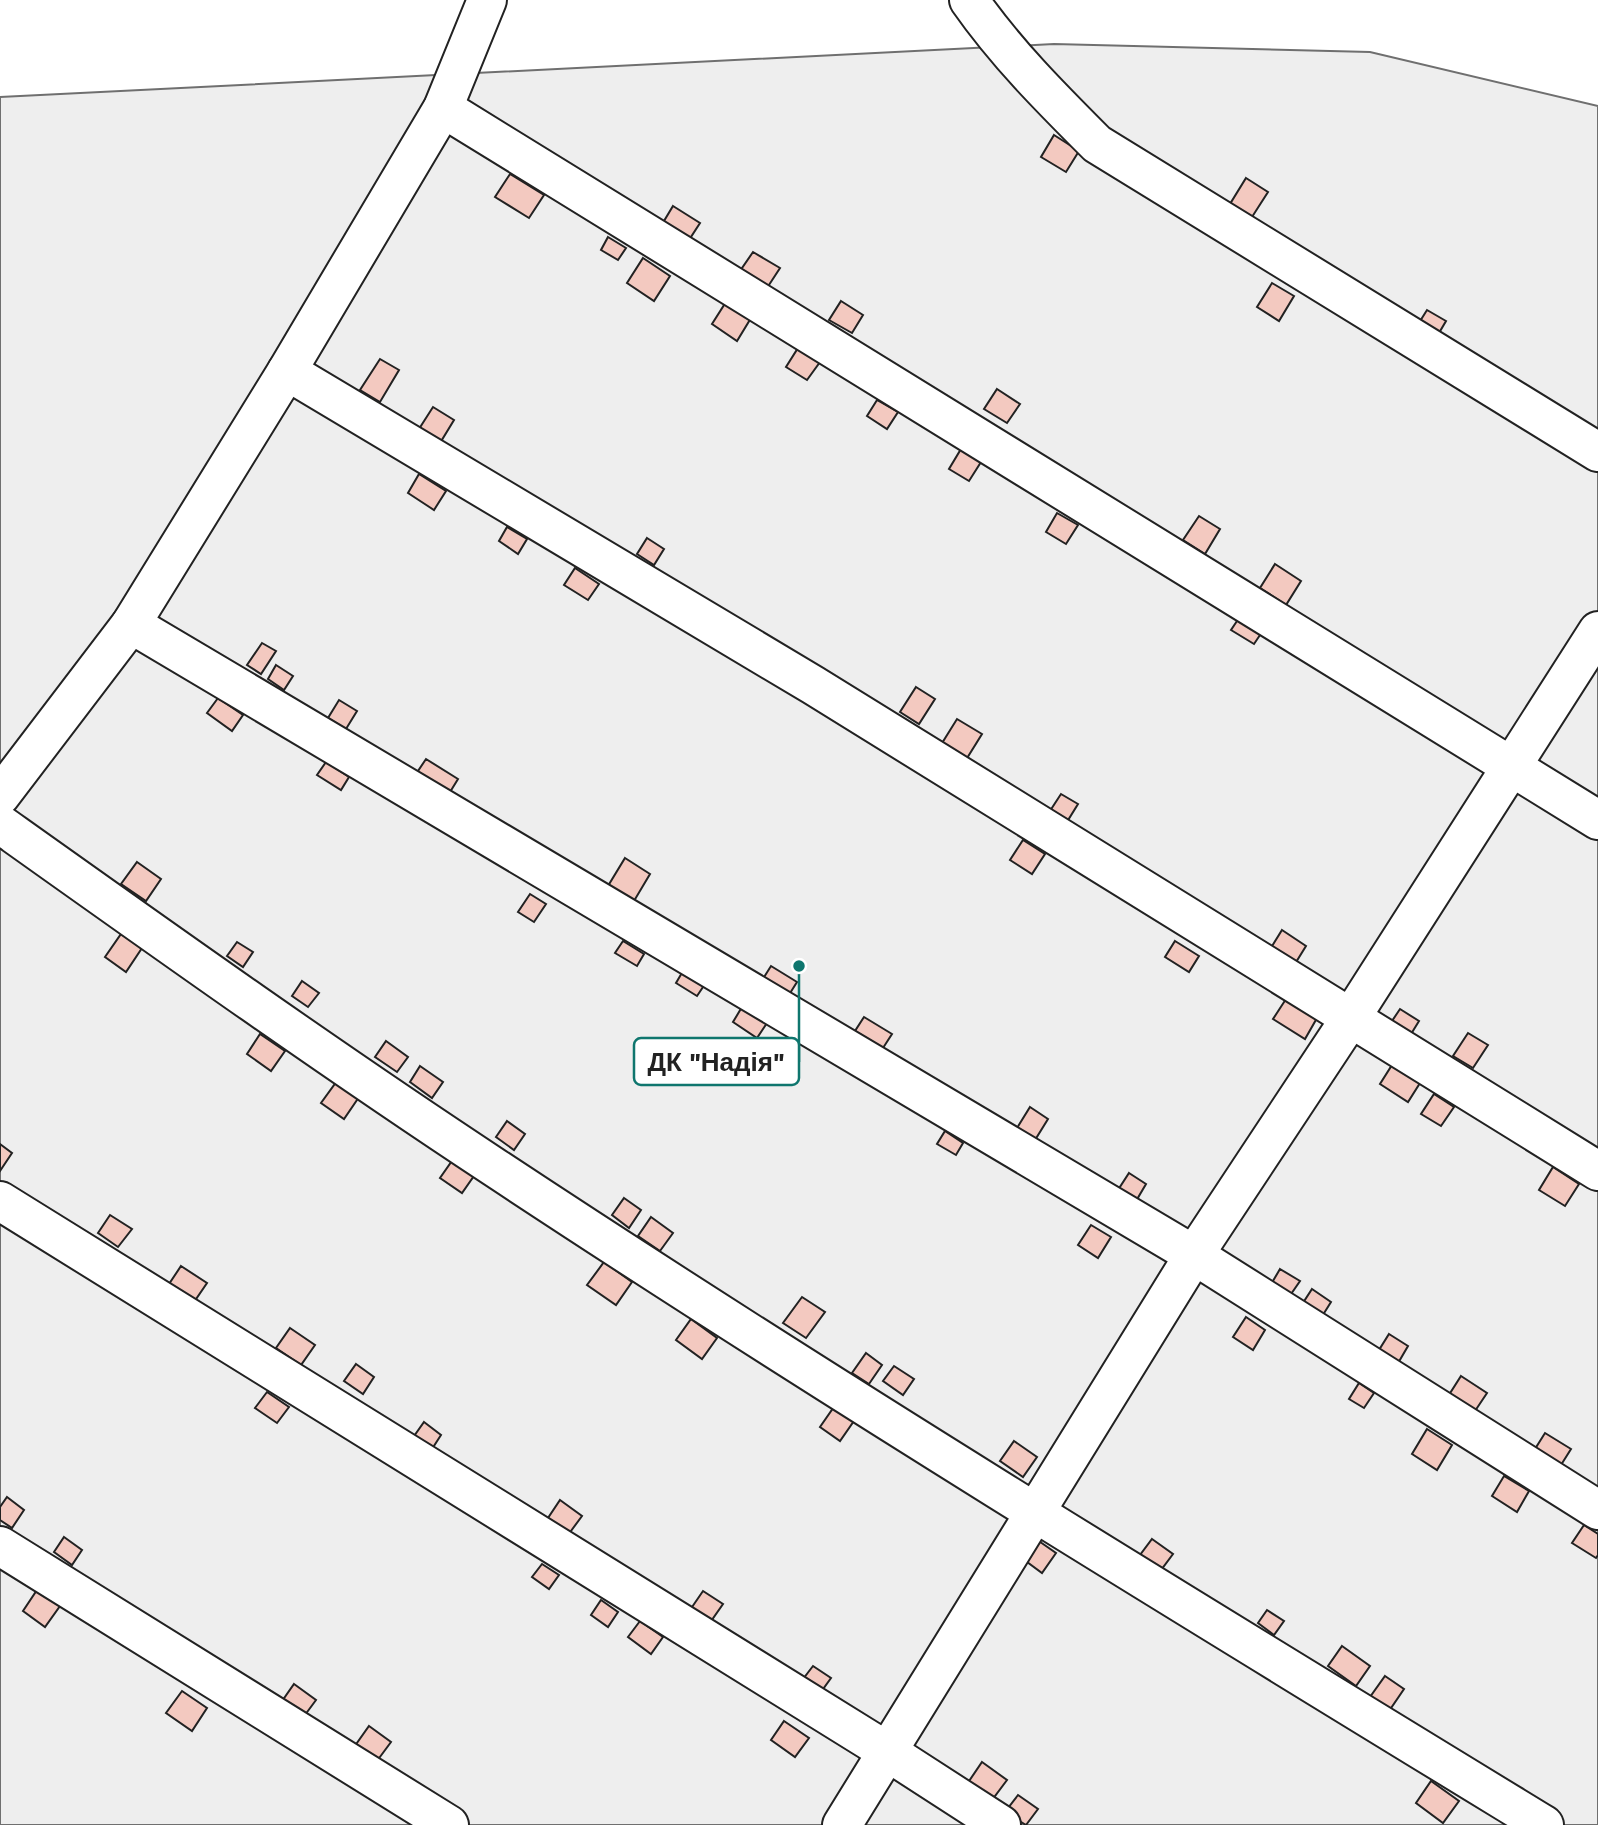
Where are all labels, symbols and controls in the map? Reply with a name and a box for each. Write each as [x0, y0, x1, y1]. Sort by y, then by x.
callout: ДК "Надія" [634, 1038, 799, 1085]
text: ДК "Надія" [647, 1047, 785, 1077]

